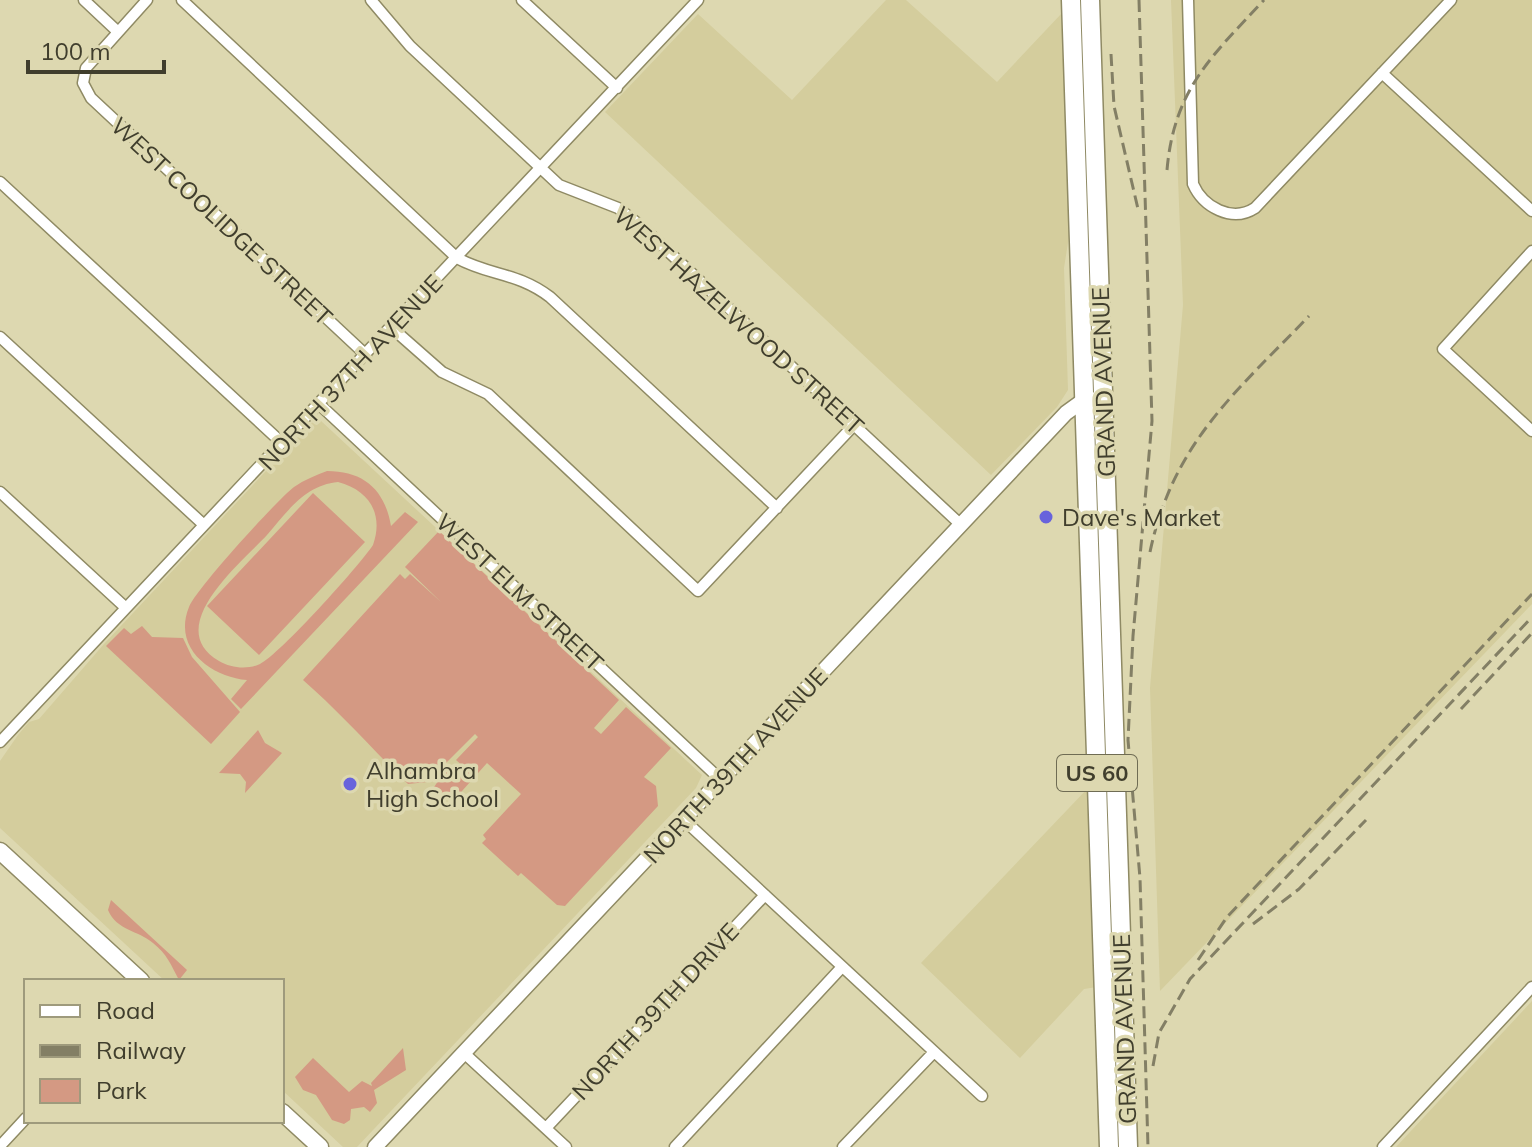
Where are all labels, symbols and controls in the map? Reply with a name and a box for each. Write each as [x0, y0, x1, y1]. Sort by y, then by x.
scale bar [28, 24, 164, 74]
text: 100 m [40, 36, 111, 66]
street label: WEST COOLIDGE STREET [105, 110, 339, 332]
street label: WEST HAZELWOOD STREET [608, 200, 871, 441]
street label: NORTH 37TH AVENUE [252, 268, 448, 476]
street label: GRAND AVENUE [1085, 286, 1121, 478]
place label: Dave's Market [1062, 502, 1221, 532]
street label: WEST ELM STREET [430, 507, 610, 678]
marker: Dave's Market [1037, 508, 1055, 526]
street label: NORTH 39TH AVENUE [637, 661, 833, 869]
place label: Alhambra High School [366, 755, 499, 813]
road number: US 60 [1057, 755, 1137, 791]
marker: Alhambra High School [341, 775, 359, 793]
street label: NORTH 39TH DRIVE [565, 916, 745, 1106]
street label: GRAND AVENUE [1106, 933, 1142, 1125]
legend [24, 979, 284, 1123]
text: Road [96, 995, 155, 1025]
text: Railway [96, 1035, 186, 1065]
text: Park [96, 1075, 147, 1105]

